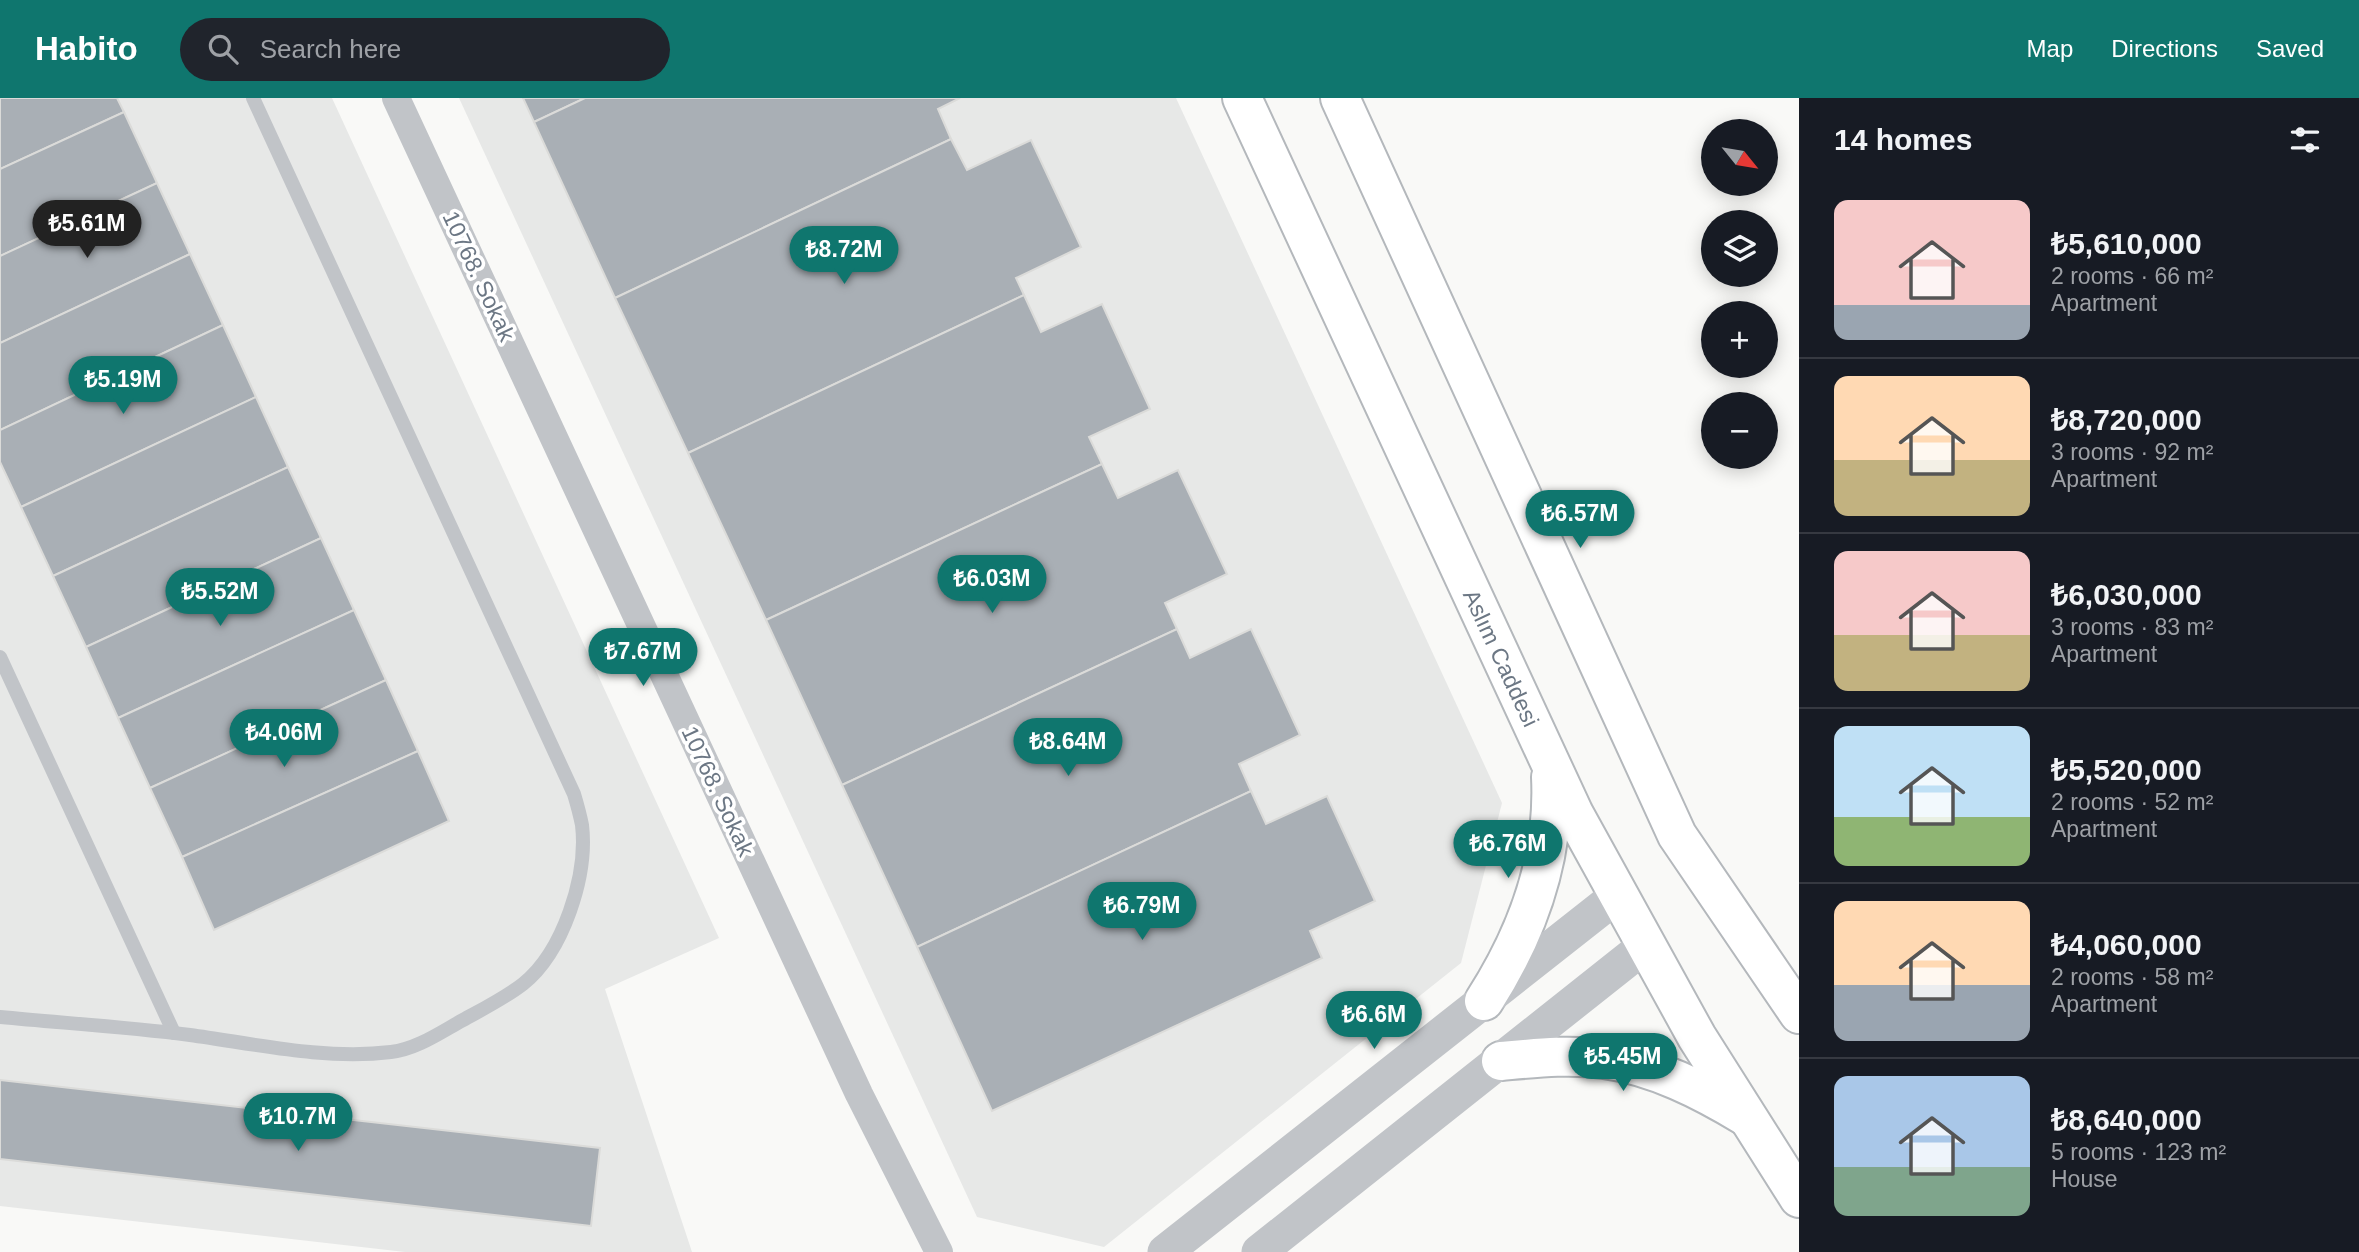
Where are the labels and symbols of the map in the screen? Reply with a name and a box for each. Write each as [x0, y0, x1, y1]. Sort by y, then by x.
north arrow [1701, 119, 1778, 196]
pin: ₺5.61M [30, 200, 144, 260]
street label: 10768. Sokak [437, 207, 521, 346]
pin: ₺8.72M [787, 226, 901, 286]
pin: ₺5.19M [66, 356, 180, 416]
pin: ₺6.57M [1523, 490, 1637, 550]
pin: ₺6.03M [935, 556, 1049, 615]
pin: ₺5.52M [163, 568, 277, 628]
street label: Aslım Caddesi [1458, 585, 1544, 731]
pin: ₺7.67M [586, 628, 700, 688]
pin: ₺4.06M [227, 710, 341, 769]
pin: ₺8.64M [1011, 718, 1125, 778]
street label: 10768. Sokak [676, 722, 760, 861]
pin: ₺6.76M [1451, 820, 1565, 880]
pin: ₺6.79M [1085, 882, 1199, 942]
pin: ₺6.6M [1325, 992, 1423, 1051]
pin: ₺5.45M [1566, 1034, 1680, 1093]
pin: ₺10.7M [241, 1094, 355, 1153]

